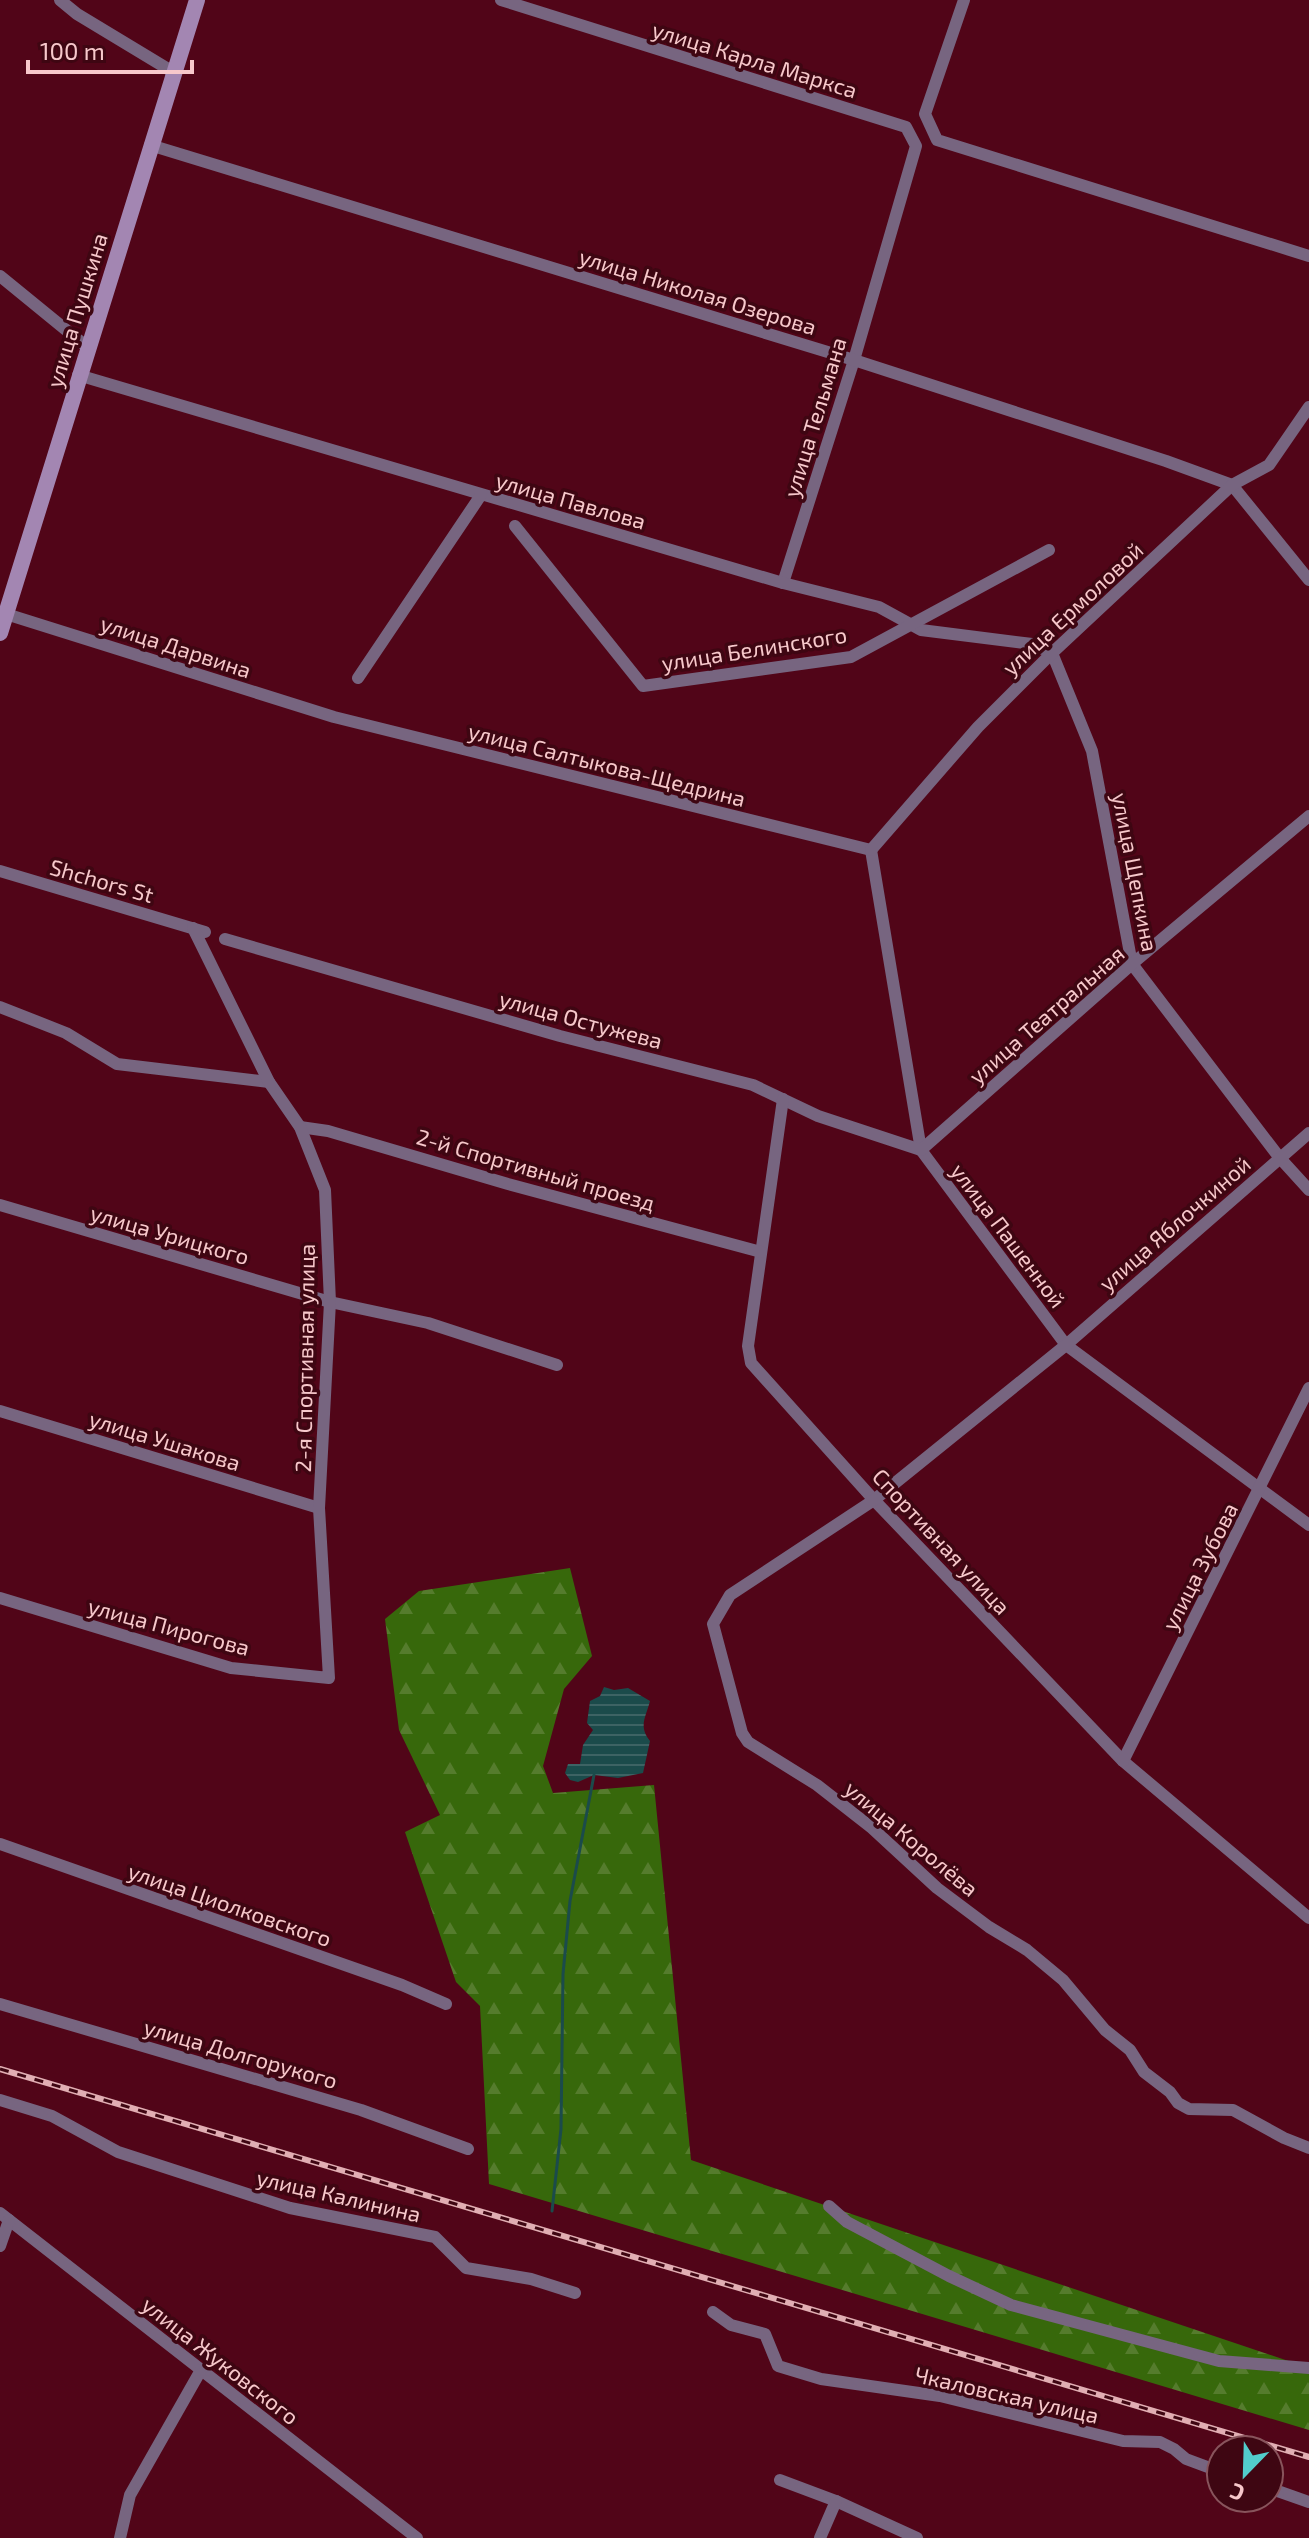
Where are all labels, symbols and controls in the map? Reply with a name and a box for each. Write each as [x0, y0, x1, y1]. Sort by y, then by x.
street label: улица Карла Маркса [649, 15, 861, 104]
scale bar [28, 24, 192, 74]
text: 100 m [40, 36, 105, 65]
street label: улица Пушкина [40, 230, 113, 391]
street label: улица Николая Озерова [576, 243, 820, 340]
street label: улица Тельмана [777, 334, 852, 500]
street label: улица Павлова [493, 466, 649, 535]
street label: улица Ермоловой [996, 536, 1148, 681]
street label: улица Дарвина [97, 609, 254, 684]
street label: улица Белинского [660, 621, 849, 676]
street label: улица Салтыкова-Щедрина [465, 717, 748, 812]
street label: улица Щепкина [1107, 790, 1164, 954]
street label: Shchors St [47, 853, 157, 907]
street label: улица Театральная [963, 940, 1130, 1089]
street label: улица Остужева [496, 985, 665, 1054]
street label: 2-й Спортивный проезд [414, 1123, 658, 1216]
street label: улица Яблочкиной [1093, 1150, 1256, 1297]
street label: улица Пашенной [945, 1158, 1072, 1313]
street label: улица Урицкого [87, 1199, 252, 1270]
street label: 2-я Спортивная улица [289, 1243, 320, 1473]
street label: улица Ушакова [86, 1405, 244, 1476]
street label: Спортивная улица [867, 1463, 1016, 1620]
street label: улица Зубова [1156, 1498, 1243, 1635]
street label: улица Пирогова [85, 1592, 253, 1661]
street label: улица Королёва [840, 1775, 984, 1902]
street label: улица Циолковского [125, 1857, 335, 1952]
street label: улица Долгорукого [141, 2013, 341, 2094]
street label: улица Калинина [254, 2163, 424, 2227]
street label: улица Жуковского [137, 2291, 305, 2430]
street label: Чкаловская улица [912, 2360, 1101, 2429]
north arrow [1205, 2434, 1285, 2514]
text: С [1226, 2479, 1248, 2508]

